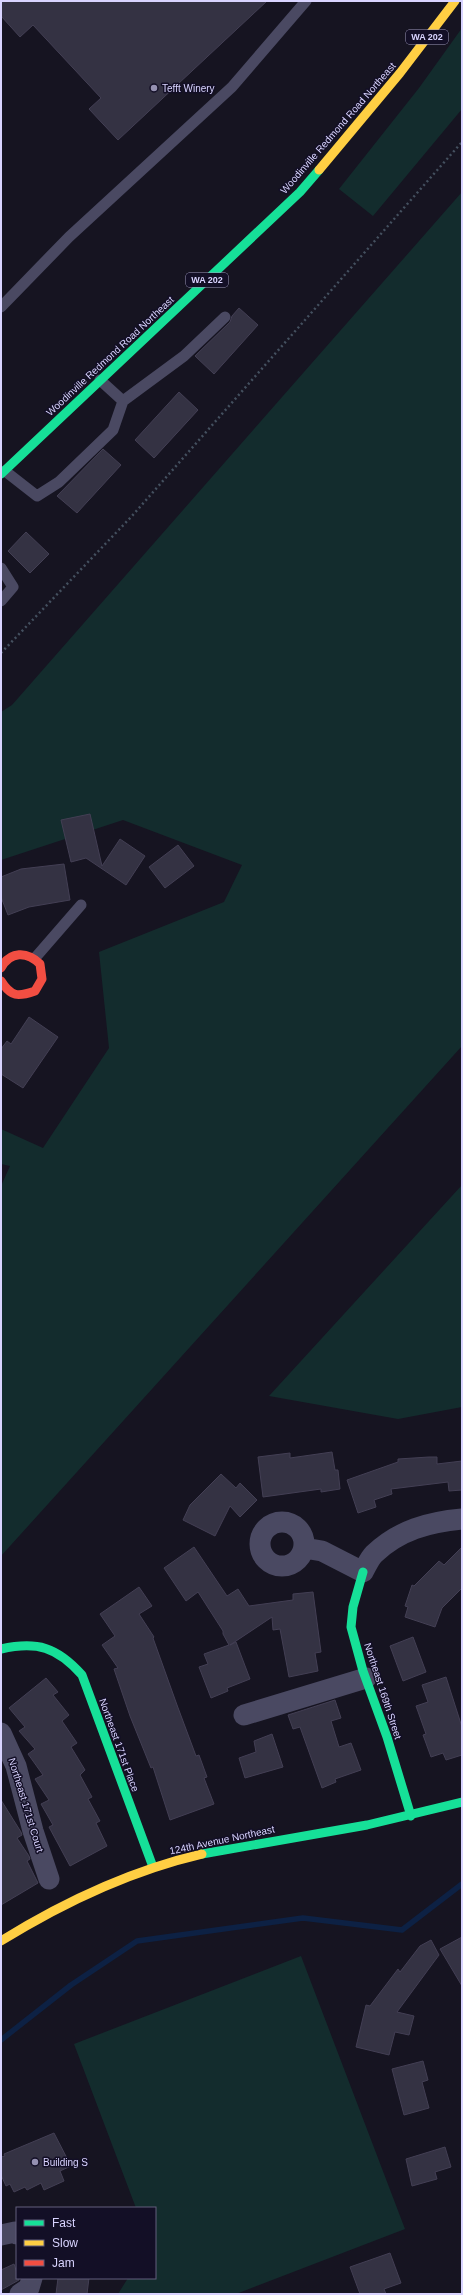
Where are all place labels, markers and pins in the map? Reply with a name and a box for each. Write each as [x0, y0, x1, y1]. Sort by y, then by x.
marker: Tefft Winery [149, 83, 159, 93]
place label: Tefft Winery [162, 83, 215, 94]
marker: Building S [30, 2157, 40, 2167]
place label: Building S [43, 2157, 88, 2168]

